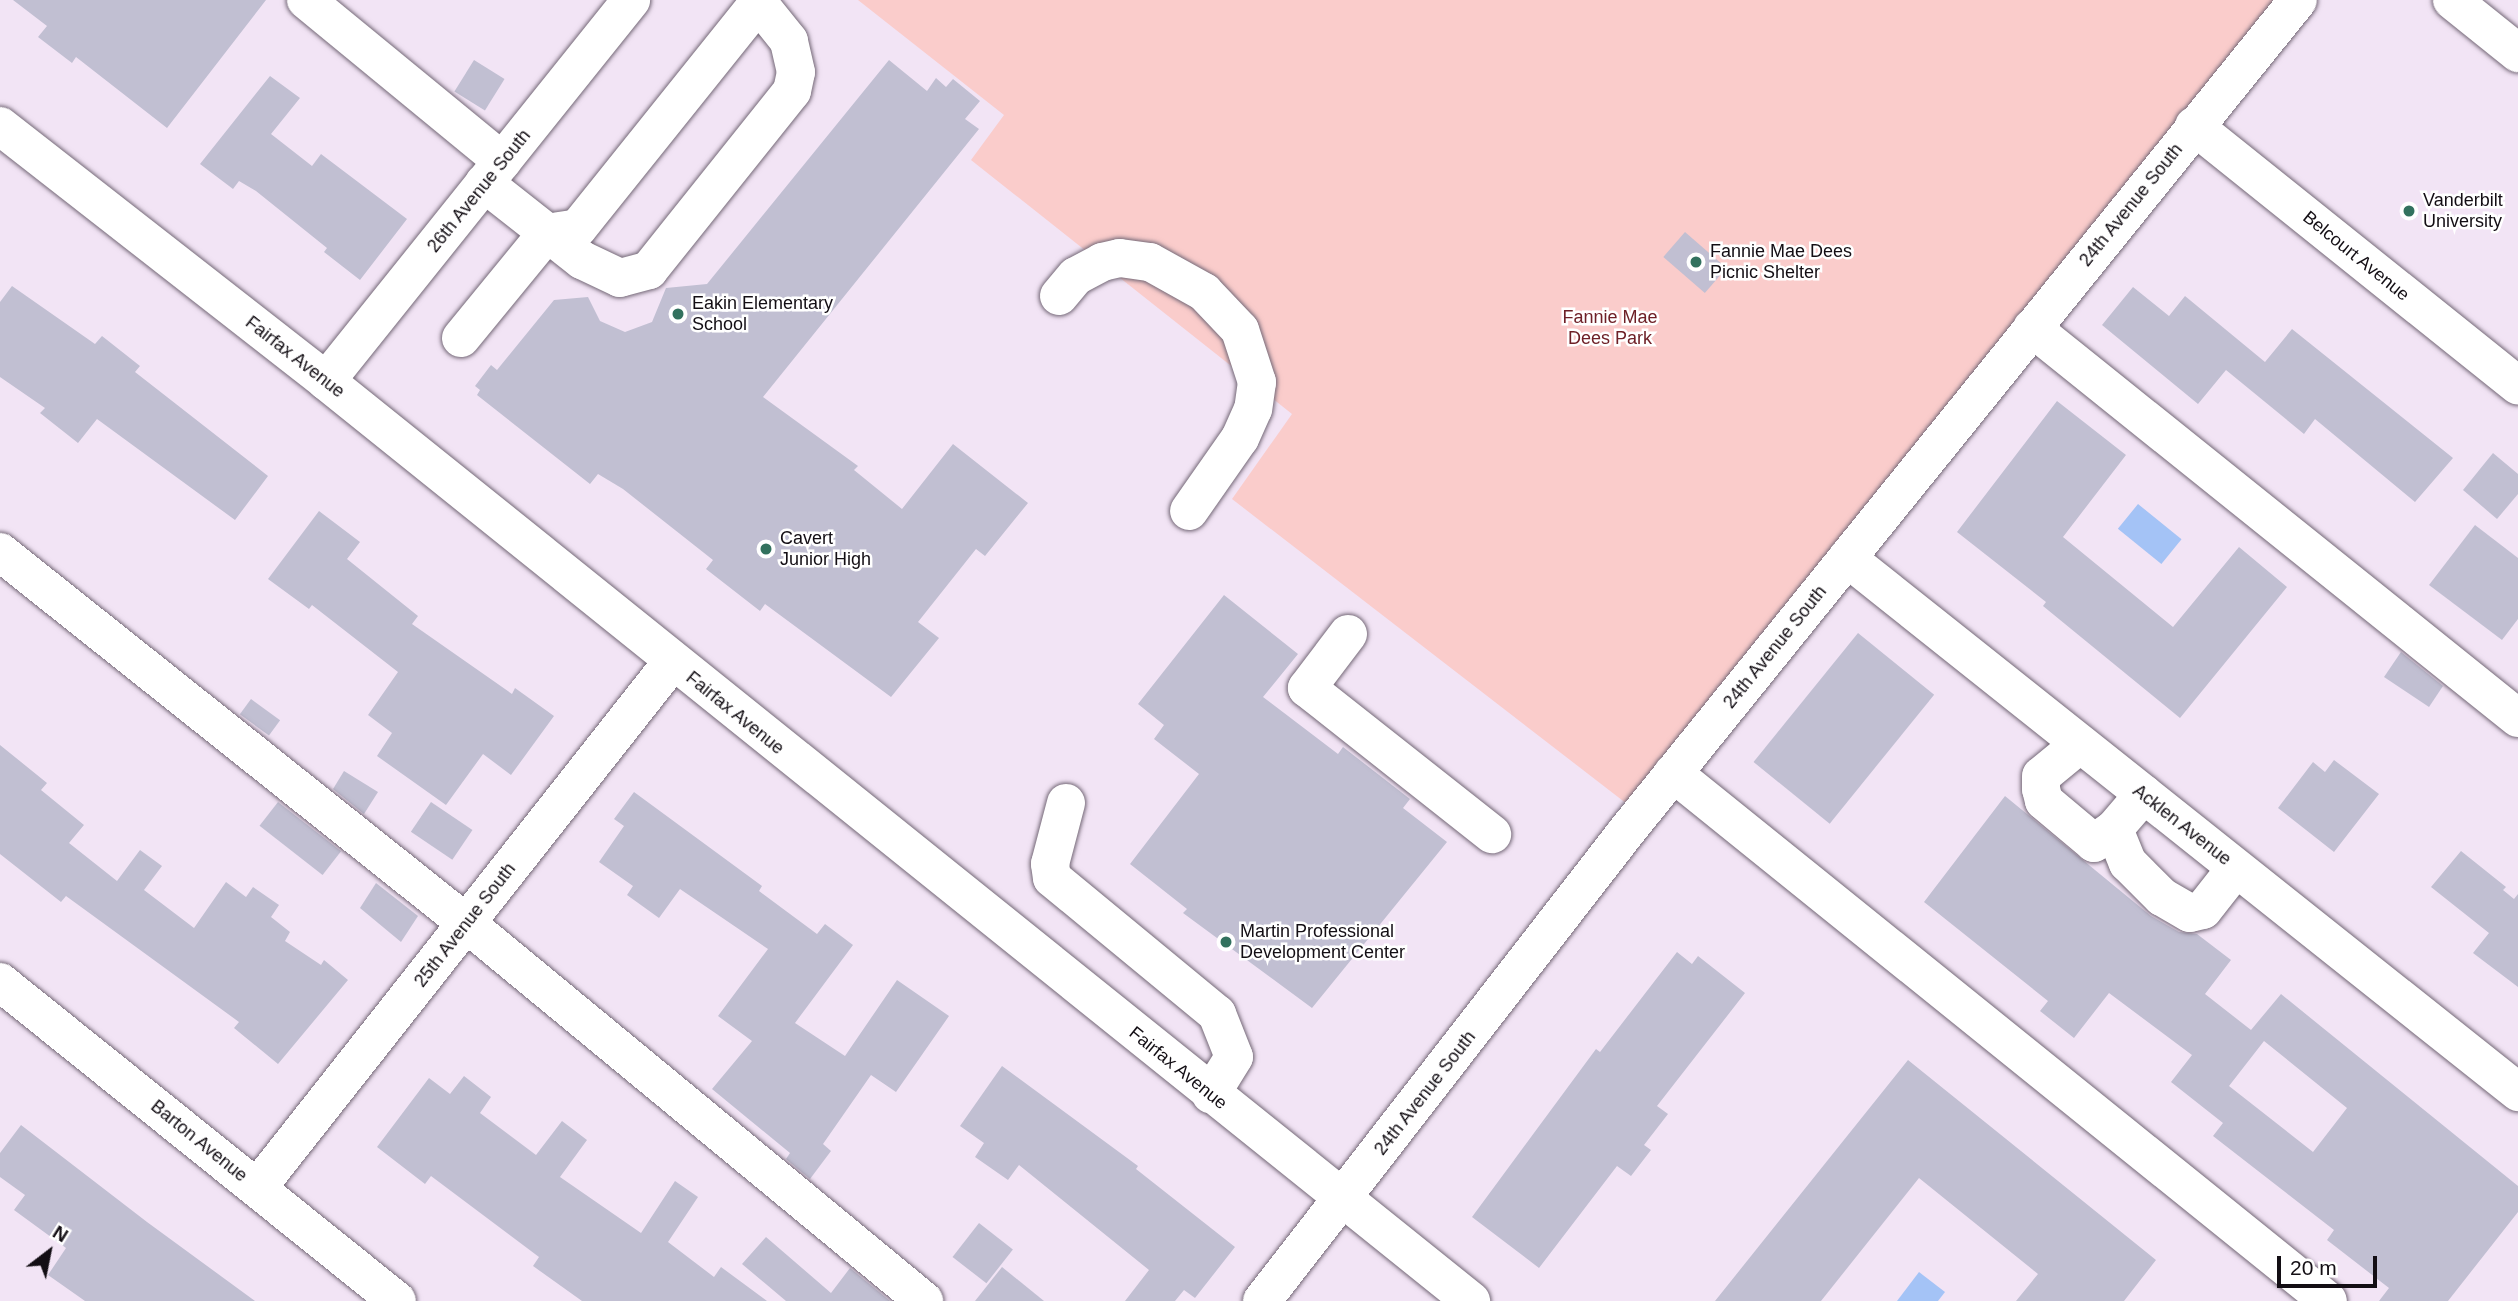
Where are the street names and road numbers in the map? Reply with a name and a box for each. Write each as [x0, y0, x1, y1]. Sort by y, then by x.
street label: 26th Avenue South [423, 125, 535, 257]
street label: 24th Avenue South [2075, 139, 2187, 271]
street label: Belcourt Avenue [2298, 206, 2414, 306]
street label: Fairfax Avenue [241, 311, 349, 403]
street label: 24th Avenue South [1719, 581, 1831, 713]
street label: Fairfax Avenue [681, 667, 789, 759]
street label: Acklen Avenue [2128, 780, 2236, 870]
street label: 25th Avenue South [409, 858, 521, 992]
street label: Fairfax Avenue [1124, 1022, 1232, 1114]
street label: 24th Avenue South [1369, 1026, 1481, 1160]
street label: Barton Avenue [146, 1095, 252, 1187]

